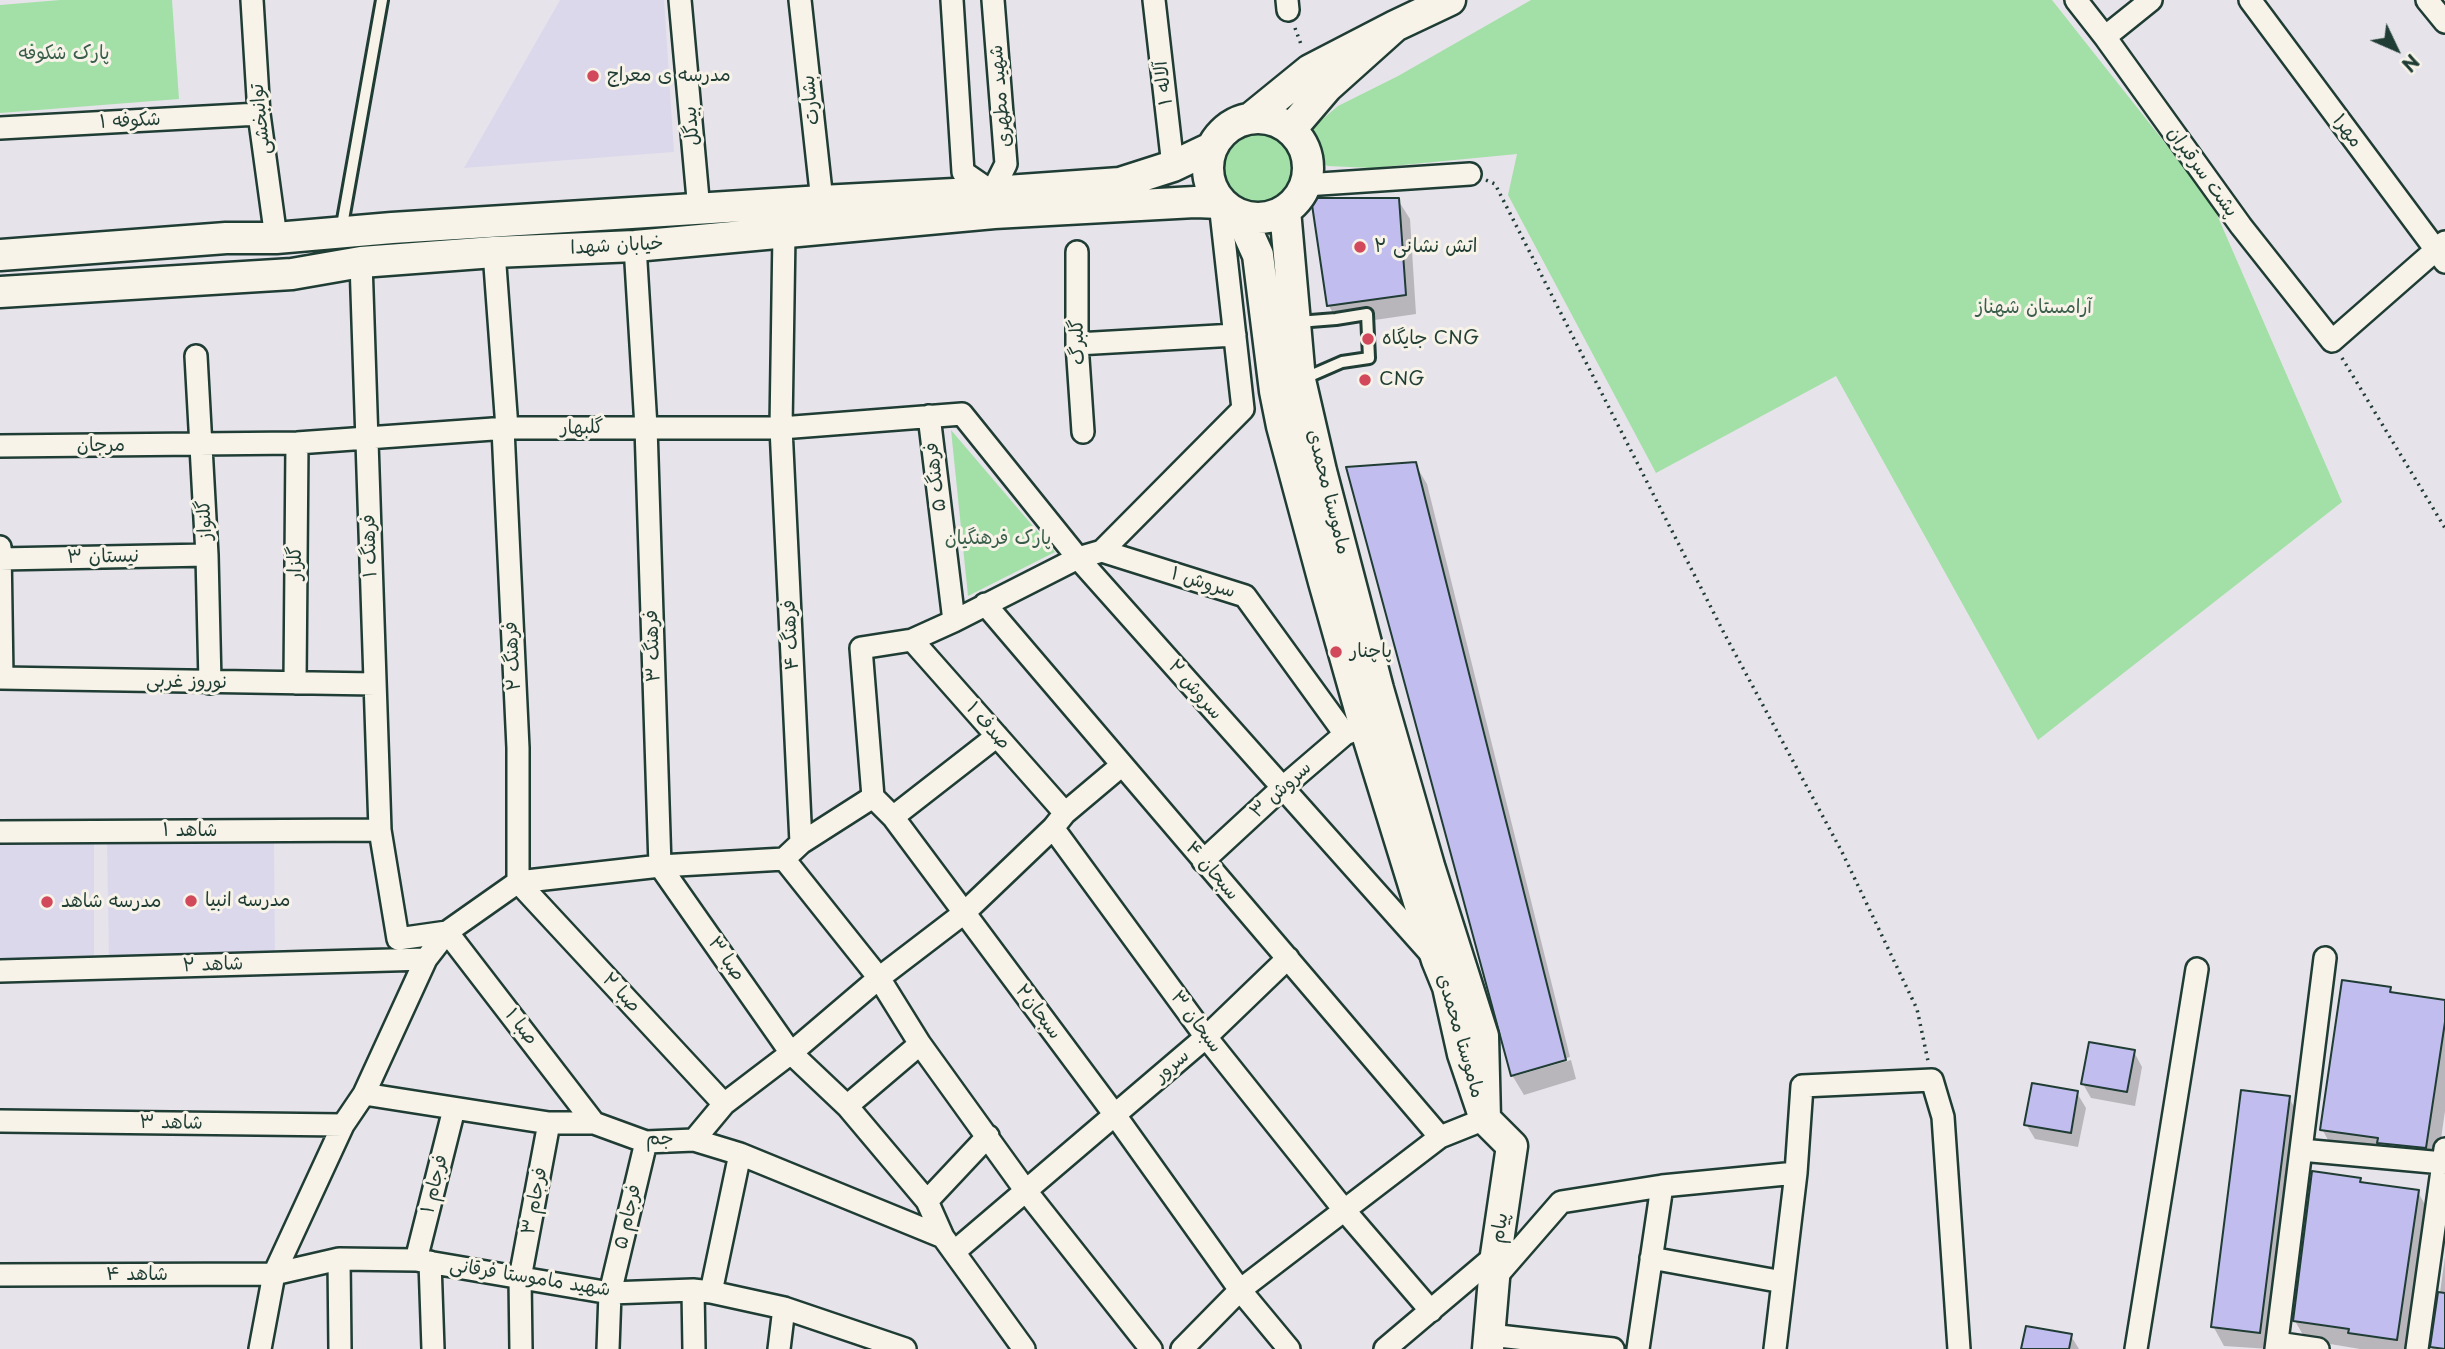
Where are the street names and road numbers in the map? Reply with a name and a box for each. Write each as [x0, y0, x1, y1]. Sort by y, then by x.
street label: شهید مطهری [985, 44, 1017, 148]
street label: آلاله ۱ [1150, 60, 1178, 106]
street label: بشارت [797, 74, 825, 126]
street label: توانبخشی [246, 82, 276, 156]
street label: بیدگل [679, 105, 705, 147]
street label: شکوفه ۱ [99, 108, 161, 134]
street label: مهر۱ [2327, 110, 2367, 152]
street label: پشت سرقبران [2162, 122, 2242, 222]
street label: خیابان شهدا [570, 232, 664, 260]
street label: گلبرگ [1066, 319, 1090, 365]
street label: گلبهار [560, 416, 604, 440]
street label: ماموستا محمدی [1301, 427, 1355, 557]
street label: مرجان [77, 435, 125, 457]
street label: فرهنگ ۵ [920, 441, 952, 513]
street label: گلنواز [193, 499, 217, 541]
street label: فرهنگ ۱ [357, 514, 383, 578]
street label: نیستان ۳ [67, 545, 139, 569]
street label: گلزار [285, 546, 307, 580]
street label: سروش ۱ [1168, 562, 1238, 604]
street label: فرهنگ ۴ [778, 599, 804, 671]
street label: فرهنگ ۳ [640, 610, 666, 682]
street label: فرهنگ ۲ [500, 621, 526, 691]
street label: سروش ۲ [1163, 655, 1227, 725]
street label: نوروز غربی [146, 670, 228, 694]
street label: صدف ۱ [961, 697, 1015, 755]
street label: سروش ۳ [1246, 757, 1316, 823]
street label: شاهد ۱ [163, 820, 217, 842]
street label: سبحان ۴ [1180, 837, 1244, 905]
street label: صبا ۳ [703, 932, 749, 986]
street label: شاهد ۲ [182, 953, 244, 977]
street label: صبا ۲ [597, 968, 645, 1018]
street label: ماموستا محمدی [1431, 971, 1489, 1101]
street label: سبحان۲ [1010, 980, 1066, 1044]
street label: سبحان ۳ [1165, 986, 1227, 1058]
street label: صبا ۱ [500, 1004, 542, 1050]
street label: سرور [1150, 1045, 1194, 1087]
street label: شاهد ۳ [139, 1111, 203, 1135]
street label: جم [646, 1127, 674, 1151]
street label: فرجام ۱ [417, 1152, 453, 1216]
street label: فرجام ۳ [517, 1165, 553, 1237]
street label: فرجام ۵ [609, 1182, 647, 1252]
street label: پیام [1486, 1211, 1514, 1245]
street label: شهید ماموستا فرقانی [448, 1254, 612, 1302]
street label: شاهد ۴ [106, 1264, 168, 1286]

